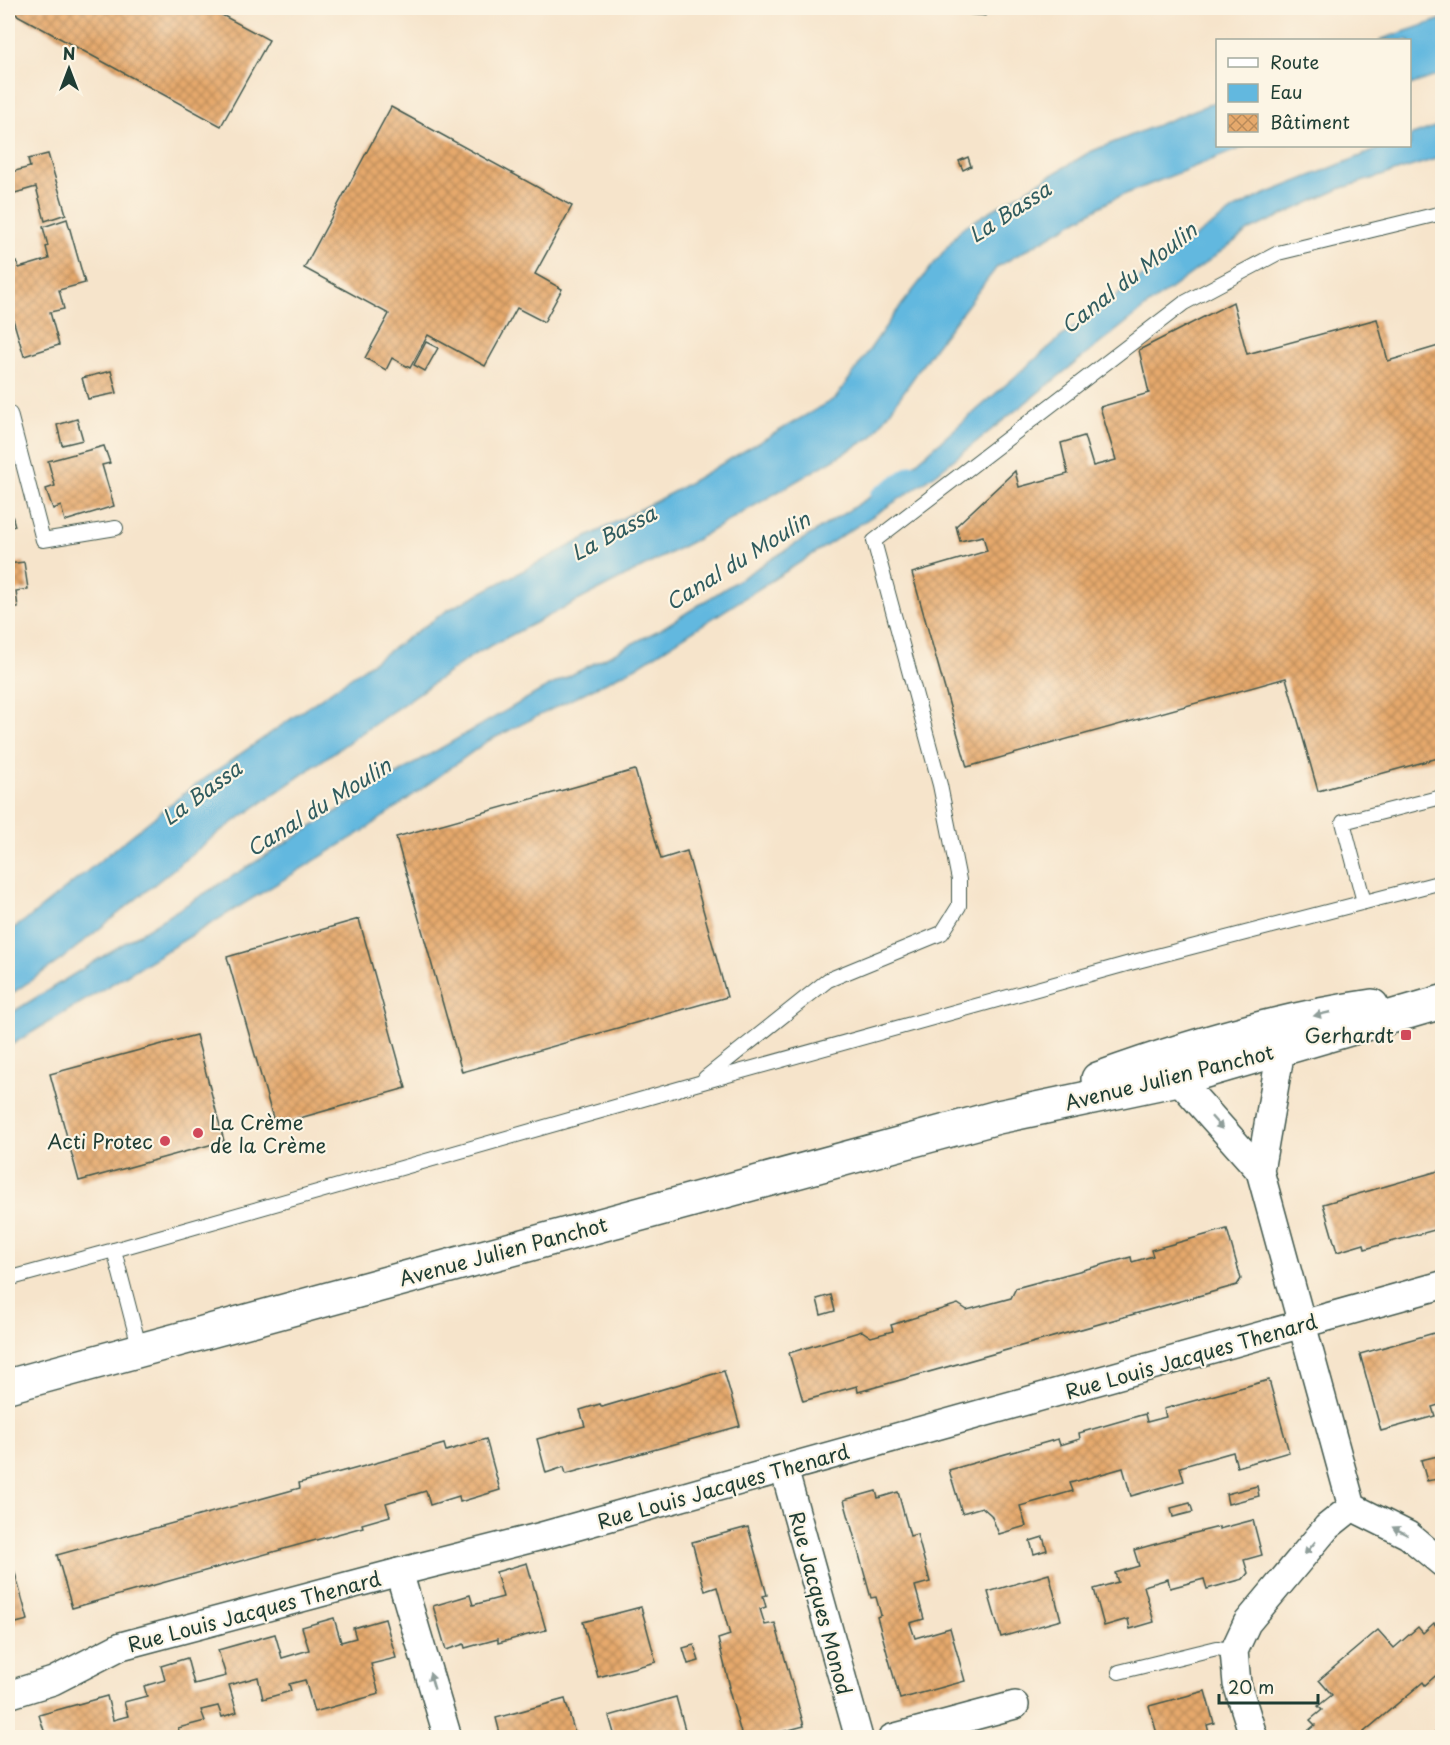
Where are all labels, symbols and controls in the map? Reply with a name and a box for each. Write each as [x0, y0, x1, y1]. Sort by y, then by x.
north arrow [39, 39, 99, 99]
legend [1216, 39, 1411, 147]
text: N [63, 41, 75, 65]
text: Route [1270, 48, 1320, 75]
text: Eau [1270, 78, 1302, 105]
text: Bâtiment [1270, 108, 1350, 135]
water label: La Bassa [962, 172, 1057, 250]
water label: Canal du Moulin [1053, 213, 1204, 340]
water label: La Bassa [565, 496, 662, 568]
water label: Canal du Moulin [658, 502, 817, 617]
water label: Canal du Moulin [239, 748, 398, 863]
water label: La Bassa [154, 751, 249, 832]
one-way arrow [1313, 1009, 1332, 1019]
place label: Gerhardt [1304, 1020, 1394, 1050]
marker: Gerhardt [1399, 1028, 1413, 1042]
street label: Avenue Julien Panchot [1061, 1037, 1277, 1117]
place label: La Crème de la Crème [210, 1107, 327, 1160]
one-way arrow [1210, 1115, 1223, 1130]
place label: Acti Protec [47, 1126, 153, 1156]
marker: La Crème de la Crème [191, 1126, 205, 1140]
marker: Acti Protec [158, 1134, 172, 1148]
street label: Avenue Julien Panchot [396, 1209, 610, 1293]
street label: Rue Louis Jacques Thenard [1062, 1306, 1320, 1406]
street label: Rue Louis Jacques Thenard [594, 1436, 852, 1536]
street label: Rue Jacques Monod [782, 1508, 860, 1698]
one-way arrow [1391, 1526, 1408, 1536]
one-way arrow [1304, 1540, 1317, 1556]
street label: Rue Louis Jacques Thenard [124, 1563, 384, 1659]
scale bar [1219, 1667, 1318, 1705]
one-way arrow [427, 1672, 436, 1690]
text: 20 m [1228, 1673, 1274, 1700]

